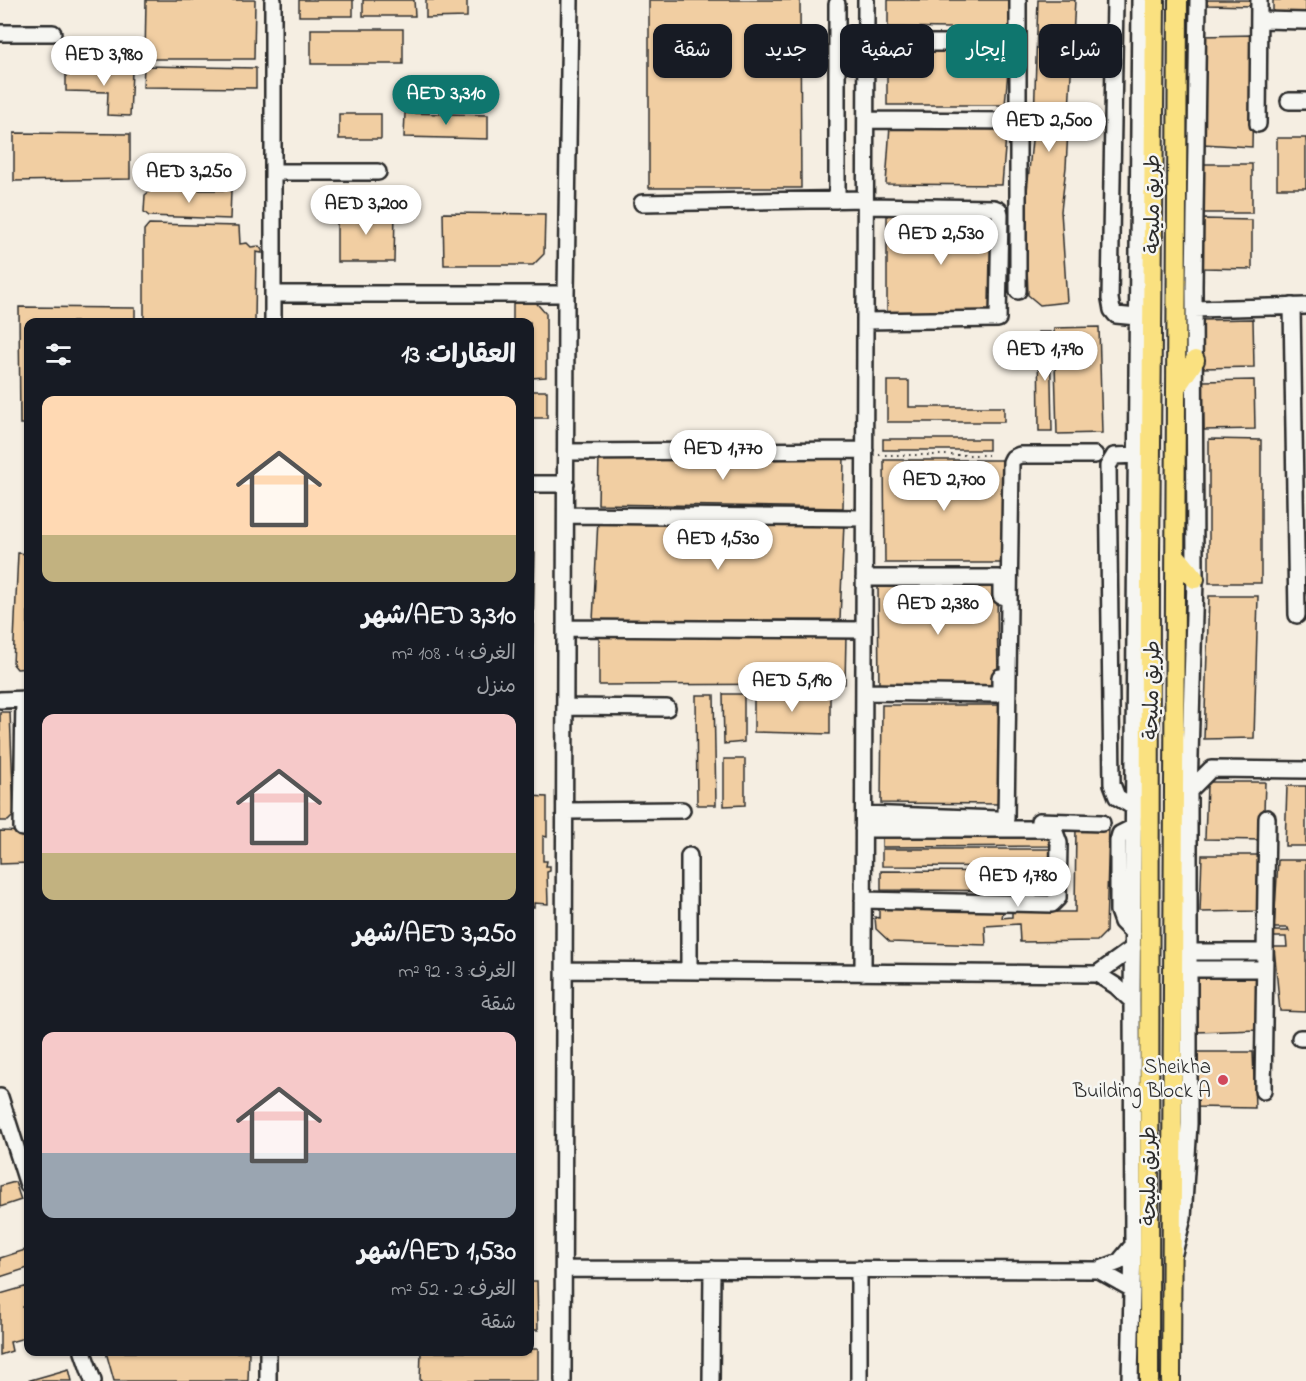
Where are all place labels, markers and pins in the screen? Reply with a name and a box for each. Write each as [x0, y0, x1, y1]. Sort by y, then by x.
pin: AED 3,980 [35, 36, 173, 87]
pin: AED 3,310 [377, 75, 515, 126]
pin: AED 2,500 [980, 102, 1118, 153]
pin: AED 3,250 [120, 153, 258, 204]
pin: AED 3,200 [297, 185, 435, 236]
pin: AED 2,530 [872, 215, 1010, 266]
pin: AED 1,790 [976, 331, 1114, 382]
pin: AED 1,770 [654, 430, 792, 481]
pin: AED 2,700 [875, 461, 1013, 512]
pin: AED 1,530 [649, 520, 787, 571]
pin: AED 2,380 [869, 585, 1007, 636]
pin: AED 5,190 [723, 662, 861, 713]
pin: AED 1,780 [949, 857, 1087, 908]
place label: Sheikha Building Block A [1072, 1053, 1211, 1109]
marker: Sheikha Building Block A [1216, 1073, 1230, 1087]

